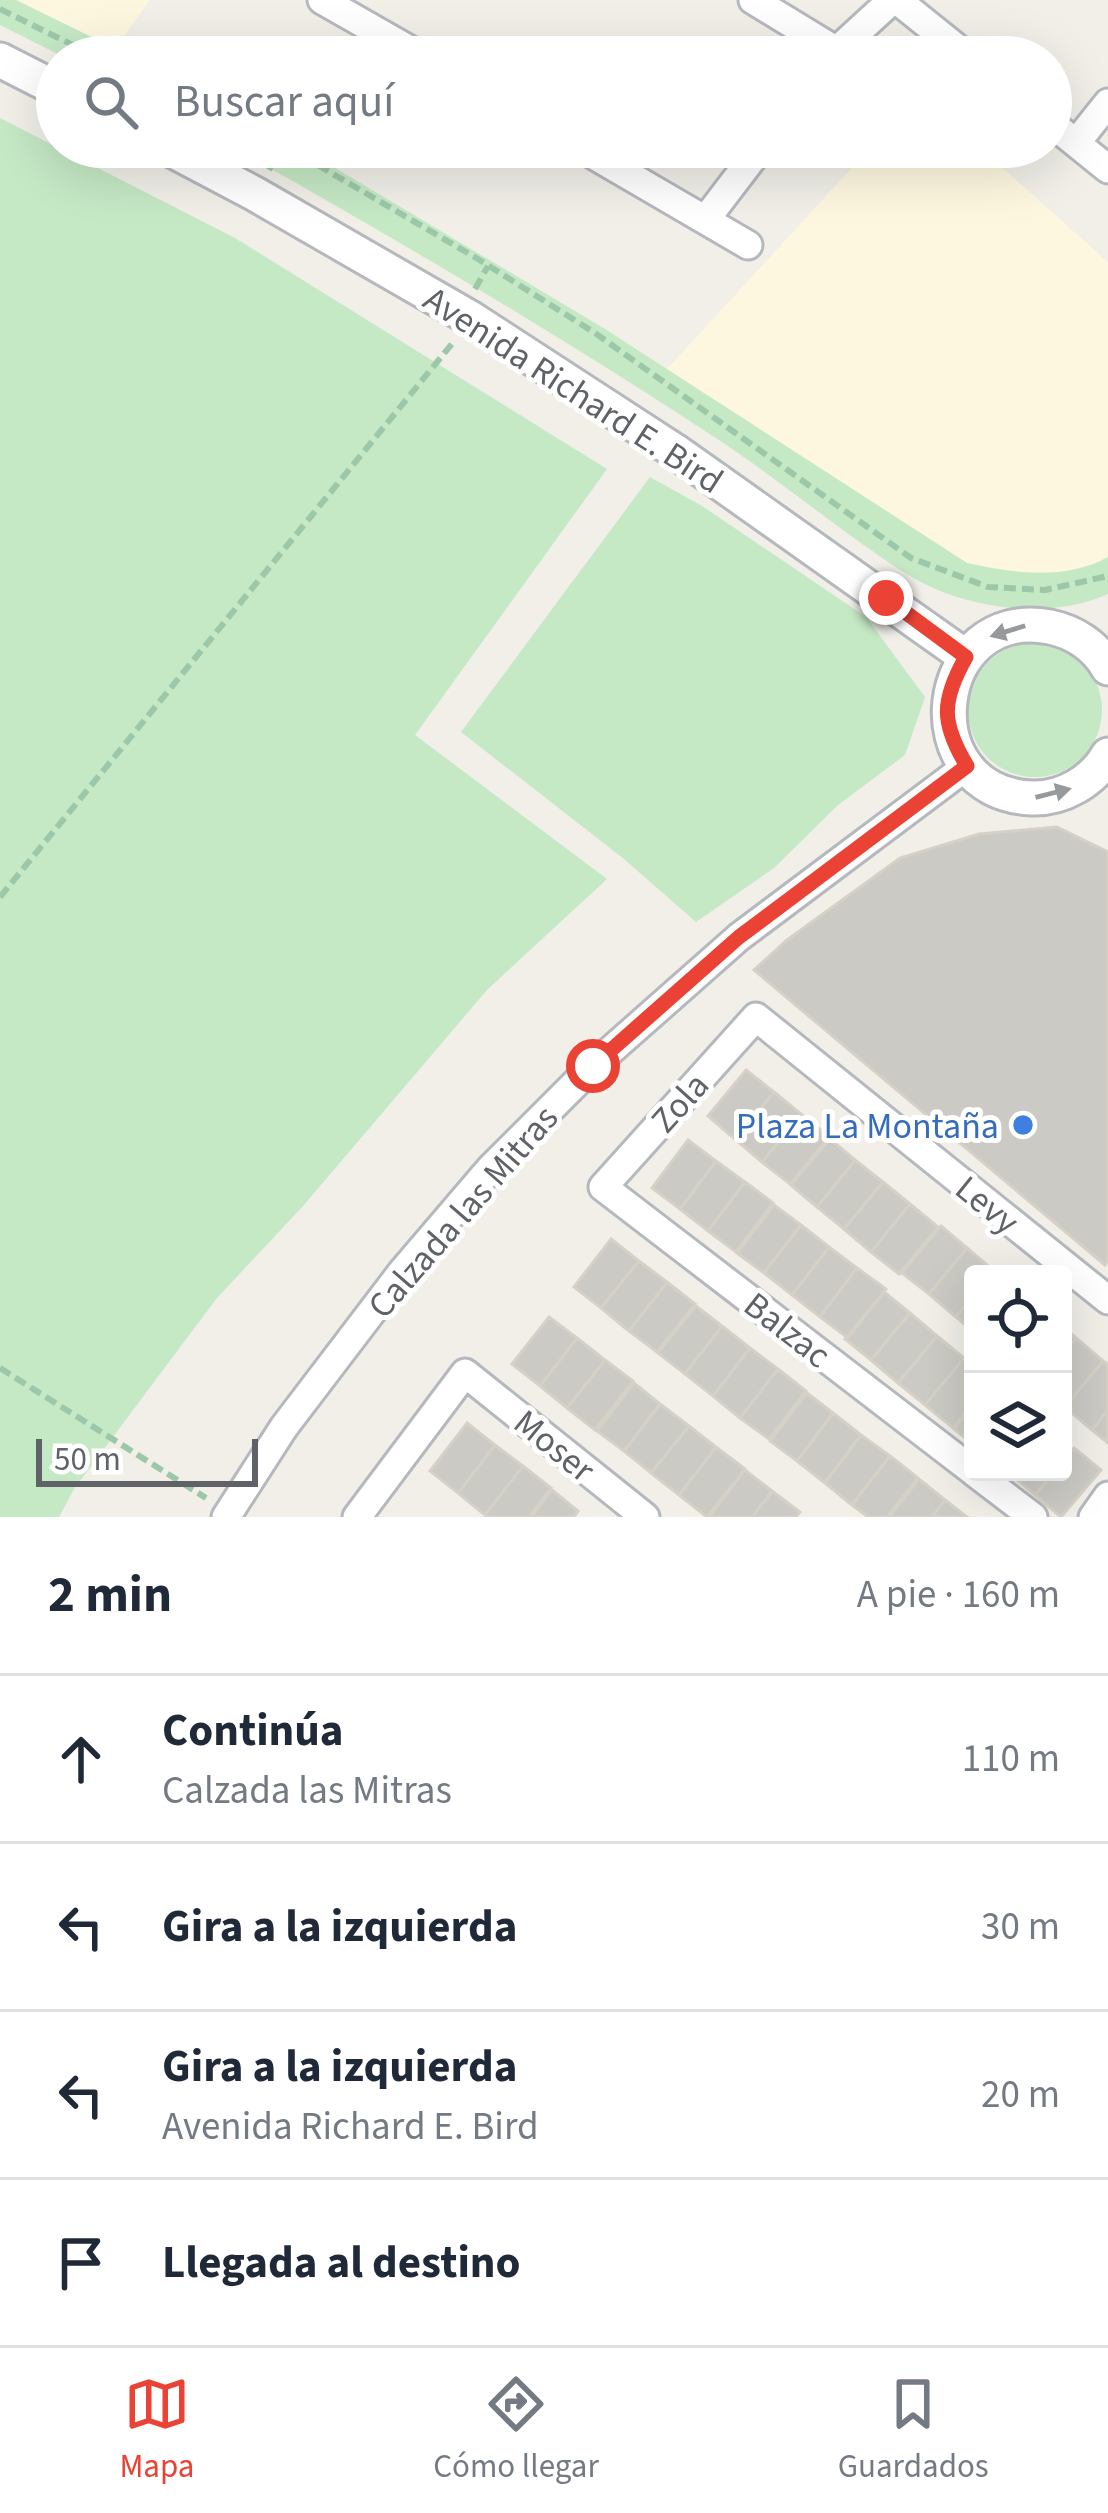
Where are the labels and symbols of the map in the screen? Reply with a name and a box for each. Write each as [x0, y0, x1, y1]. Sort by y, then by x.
street label: Avenida Richard E. Bird [413, 274, 733, 506]
route end [859, 571, 913, 625]
one-way arrow [990, 623, 1026, 641]
one-way arrow [1035, 783, 1072, 802]
route start [566, 1039, 620, 1093]
street label: Zola [639, 1062, 721, 1144]
street label: Calzada las Mitras [356, 1094, 570, 1330]
place label: Plaza La Montaña [736, 1101, 999, 1152]
marker: Plaza La Montaña [1010, 1112, 1036, 1138]
street label: Levy [944, 1164, 1030, 1247]
street label: Balzac [733, 1280, 841, 1380]
street label: Moser [503, 1398, 606, 1495]
scale bar [36, 1433, 258, 1486]

